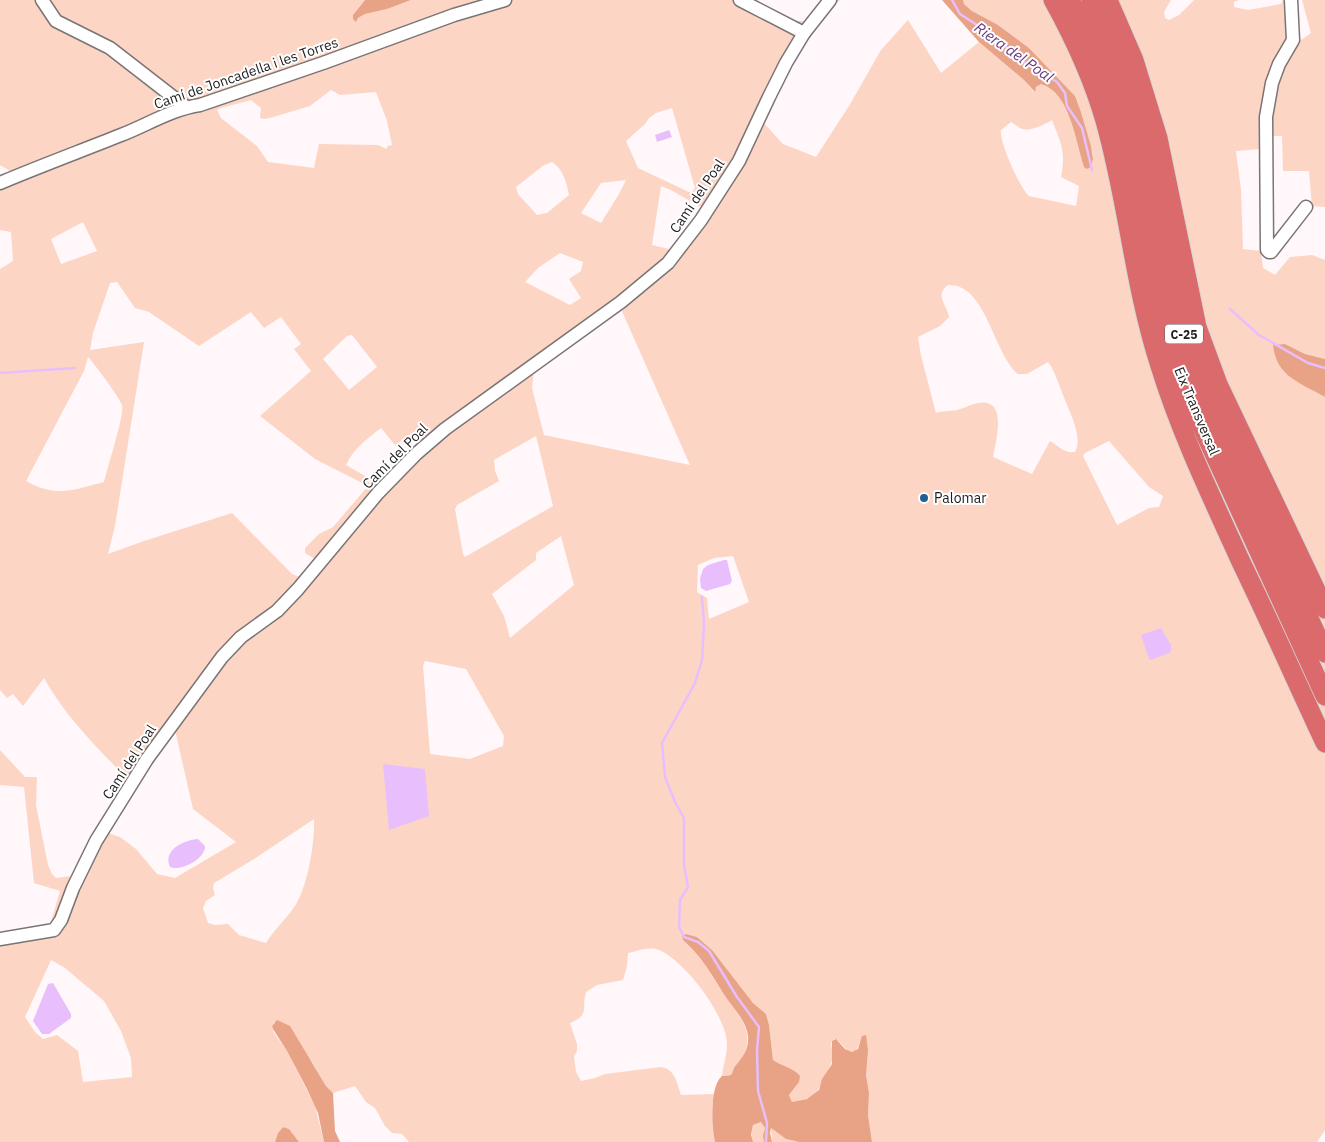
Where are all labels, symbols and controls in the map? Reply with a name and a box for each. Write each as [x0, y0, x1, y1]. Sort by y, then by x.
water label: Riera del Poal [971, 18, 1057, 86]
street label: Camí de Joncadella i les Torres [151, 33, 341, 113]
street label: Camí del Poal [666, 155, 728, 236]
road number: C-25 [1165, 324, 1203, 344]
street label: Eix Transversal [1170, 364, 1224, 458]
street label: Camí del Poal [358, 419, 432, 493]
place label: Palomar [934, 489, 986, 507]
marker: Palomar [918, 492, 930, 504]
street label: Camí del Poal [98, 721, 160, 803]

